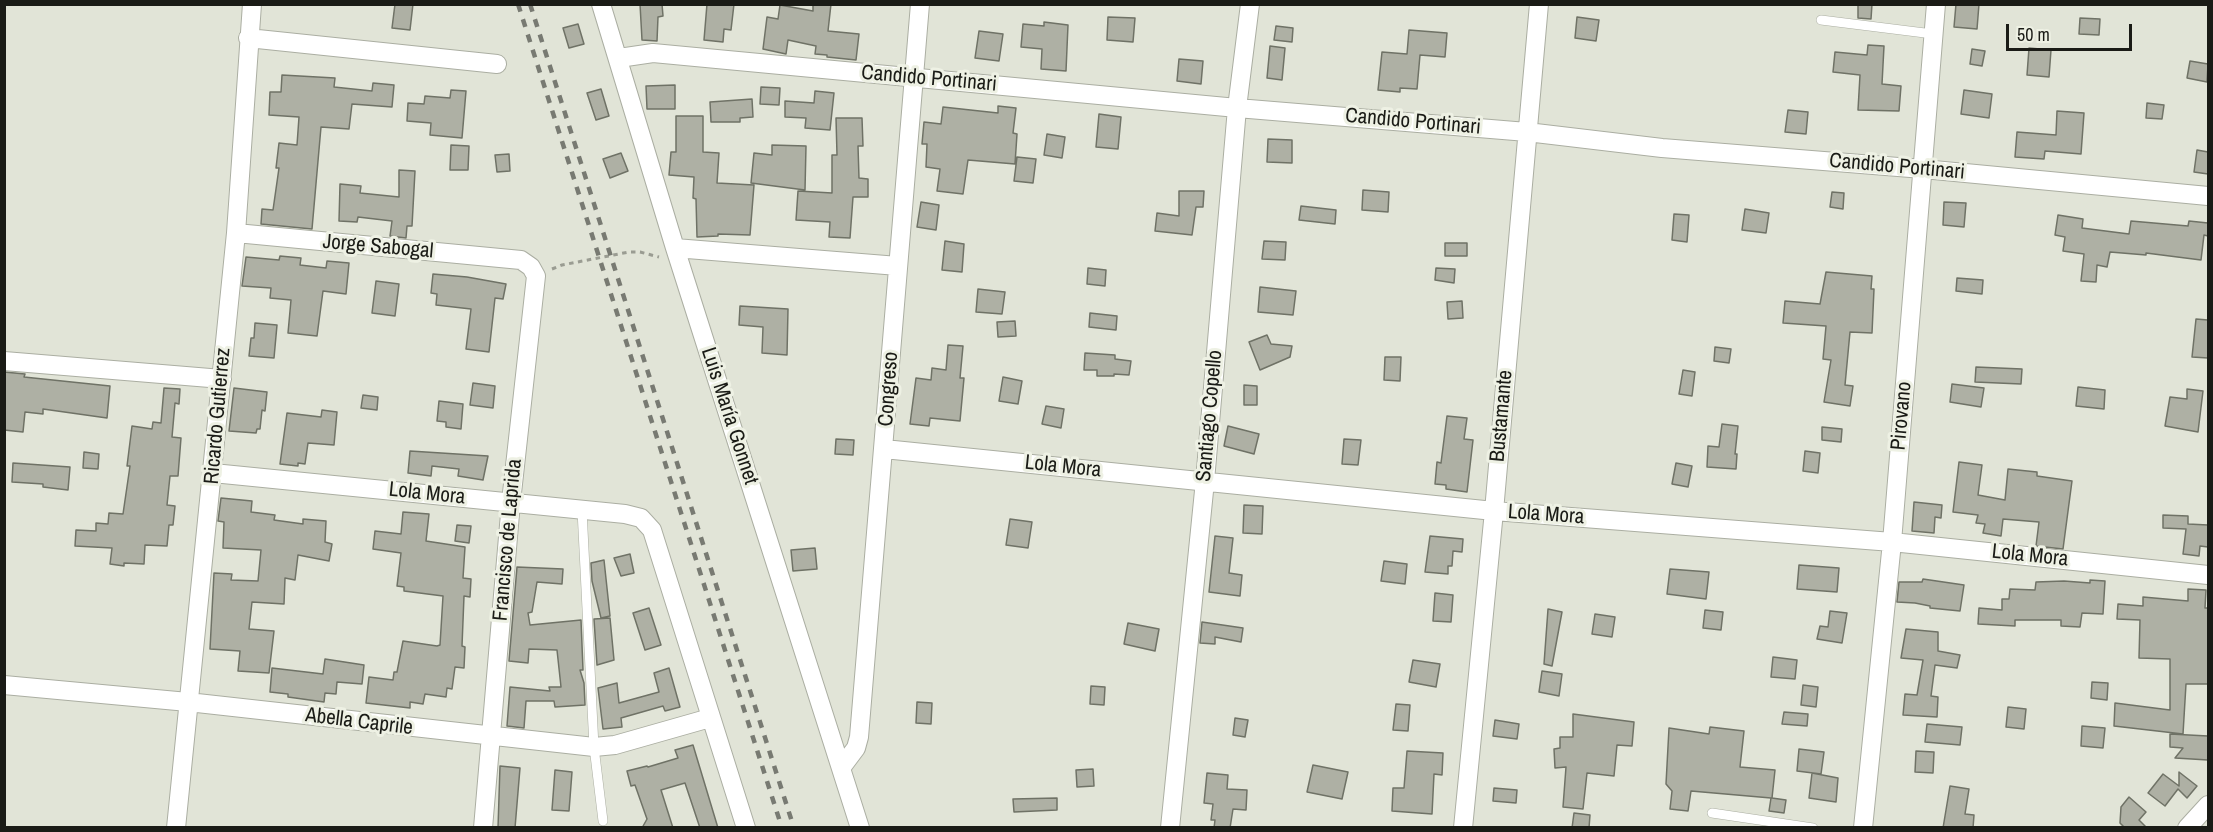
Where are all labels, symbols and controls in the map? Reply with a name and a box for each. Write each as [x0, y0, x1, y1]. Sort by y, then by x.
scale bar [2009, 12, 2135, 50]
text: 50 m [2017, 22, 2050, 47]
street label: Candido Portinari [860, 61, 998, 97]
street label: Candido Portinari [1344, 104, 1482, 140]
street label: Candido Portinari [1828, 149, 1966, 185]
street label: Jorge Sabogal [322, 230, 434, 264]
street label: Luis María Gonnet [695, 344, 763, 488]
street label: Ricardo Gutierrez [199, 347, 237, 485]
street label: Santiago Copello [1192, 349, 1228, 483]
street label: Congreso [874, 351, 904, 427]
street label: Bustamante [1485, 369, 1519, 463]
street label: Pirovano [1886, 381, 1918, 451]
street label: Lola Mora [1024, 450, 1102, 484]
street label: Francisco de Laprida [488, 458, 528, 622]
street label: Lola Mora [388, 477, 466, 511]
street label: Lola Mora [1507, 500, 1585, 530]
street label: Lola Mora [1991, 539, 2069, 573]
street label: Abella Caprile [304, 703, 414, 741]

